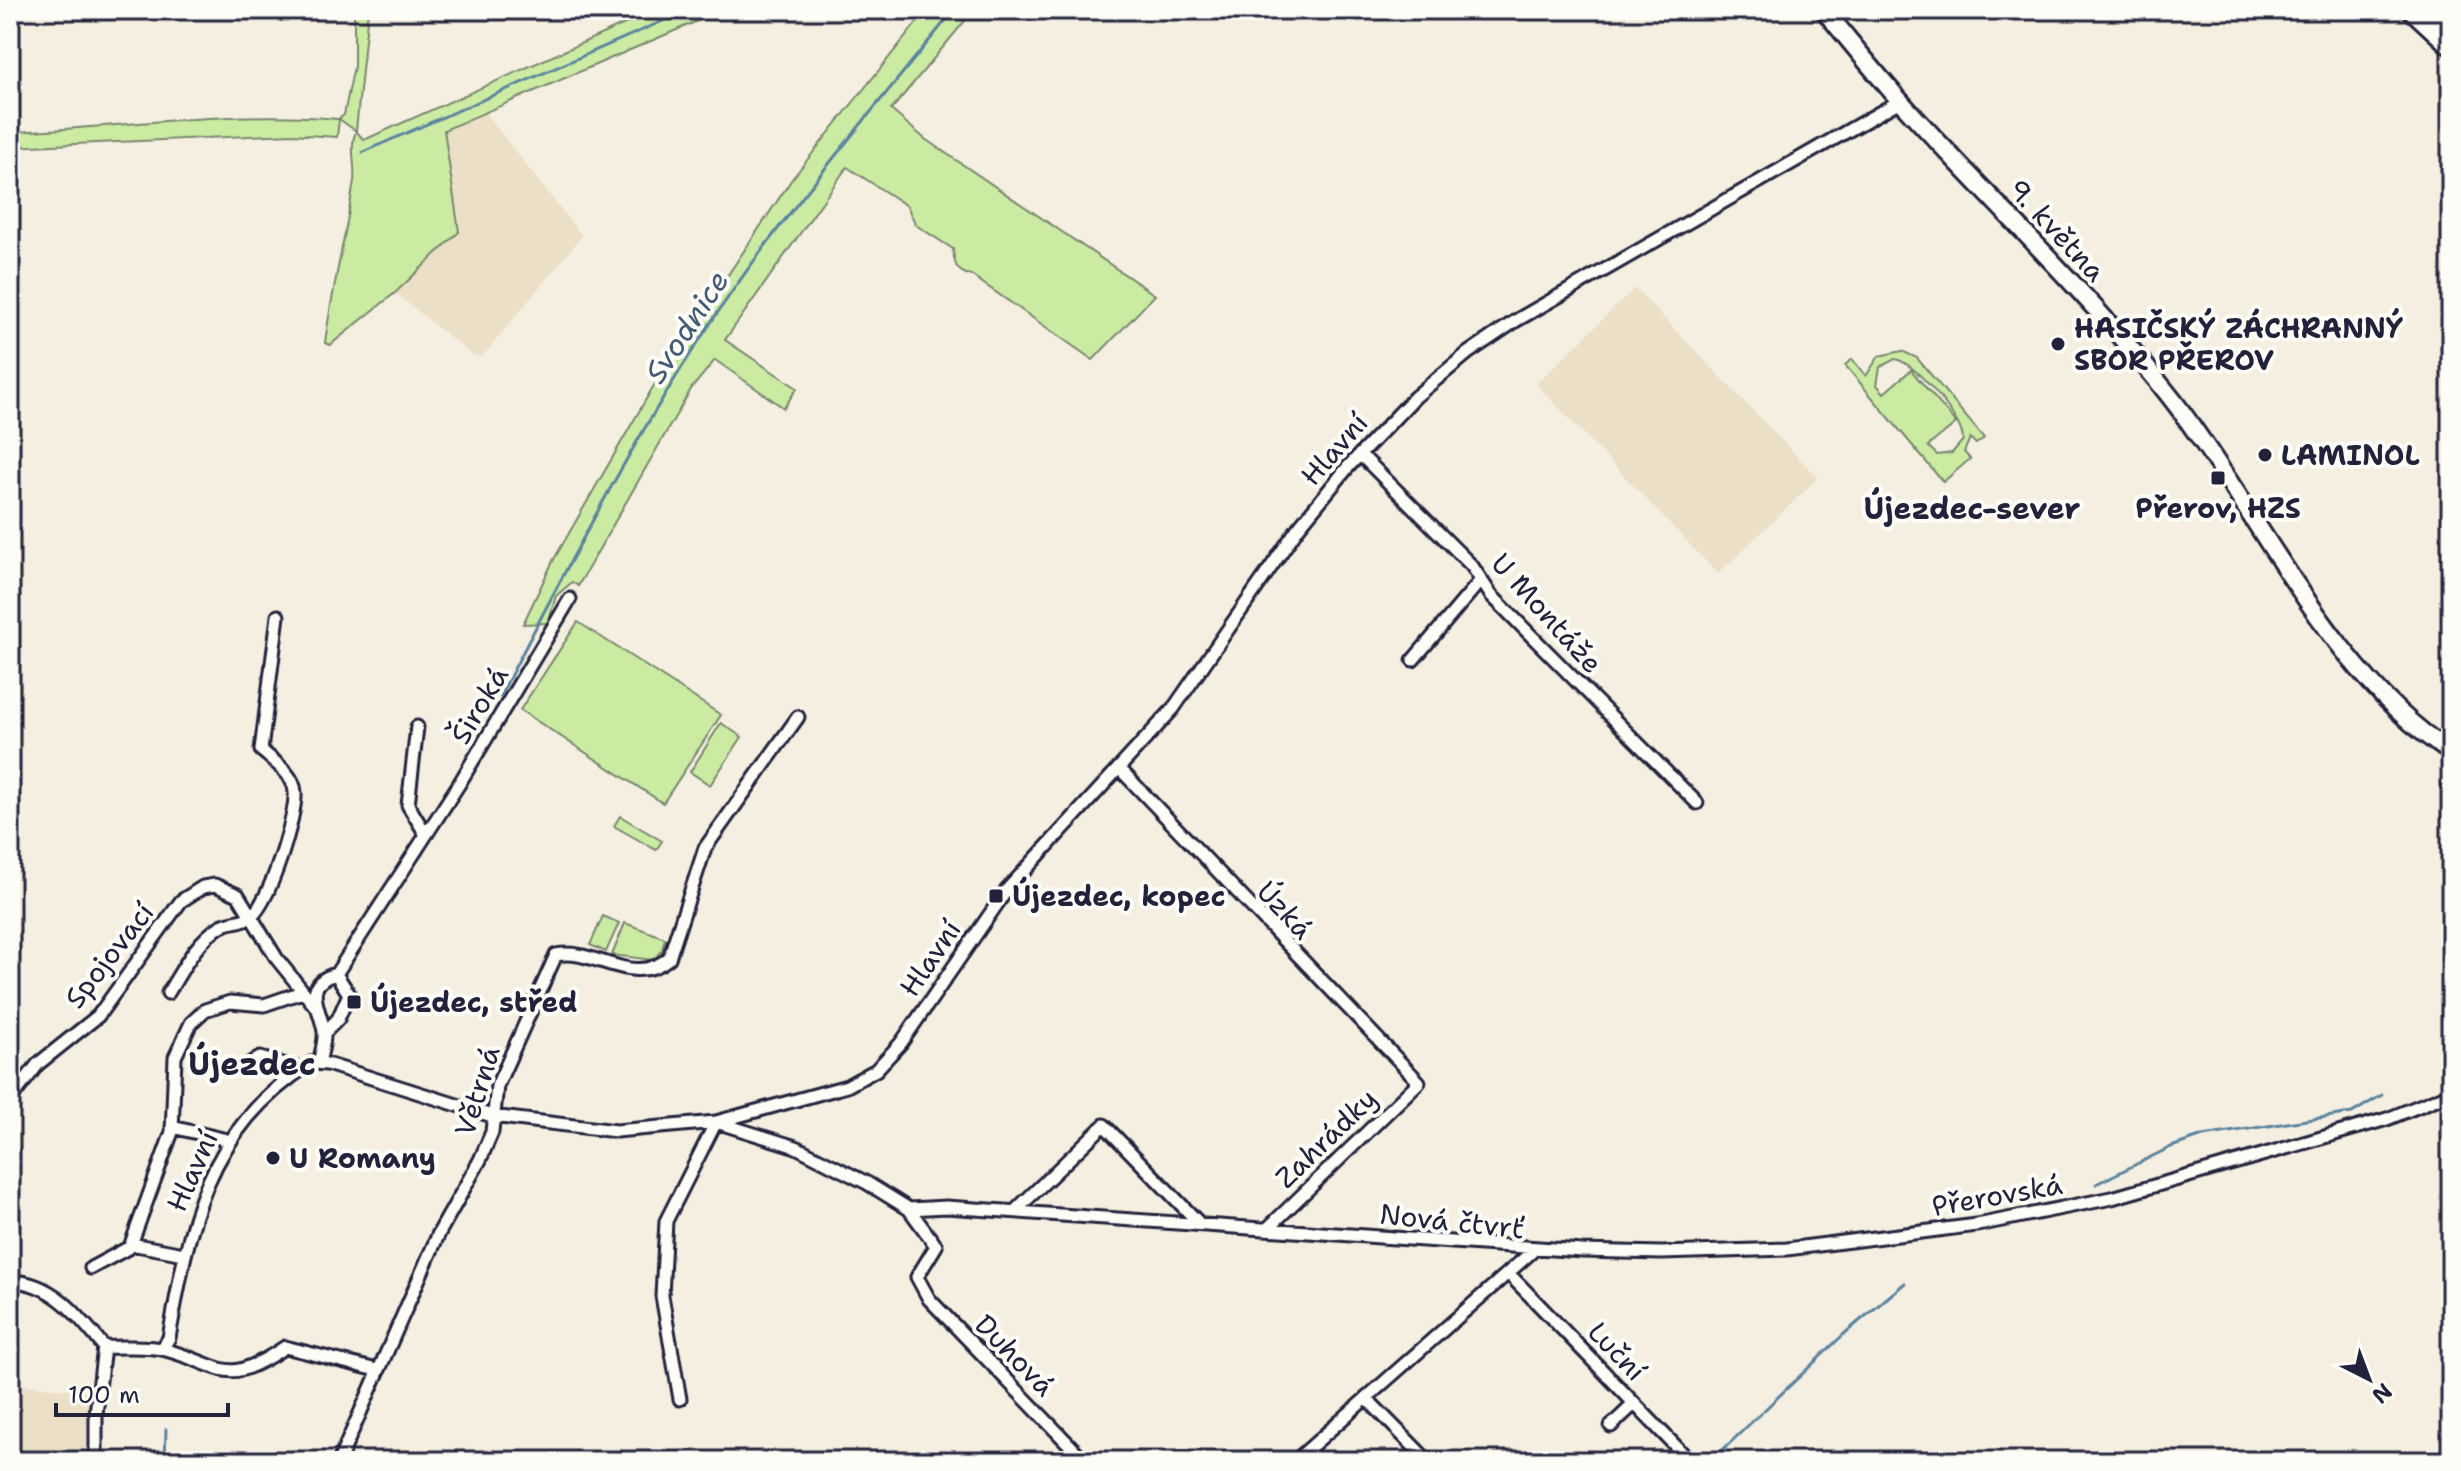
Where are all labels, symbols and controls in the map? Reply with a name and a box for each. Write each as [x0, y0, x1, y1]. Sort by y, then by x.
street label: 9. května [2000, 170, 2114, 290]
water label: Svodnice [635, 262, 738, 391]
place label: HASIČSKÝ ZÁCHRANNÝ SBOR PŘEROV [2074, 308, 2403, 379]
marker: HASIČSKÝ ZÁCHRANNÝ SBOR PŘEROV [2049, 335, 2067, 353]
street label: Hlavní [1292, 404, 1376, 493]
place label: LAMINOL [2281, 436, 2420, 474]
marker: LAMINOL [2256, 446, 2274, 464]
marker: Přerov, HZS [2209, 469, 2227, 487]
district label: Újezdec-sever [1864, 487, 2080, 529]
place label: Přerov, HZS [2135, 489, 2301, 527]
street label: U Montáže [1483, 545, 1611, 681]
street label: Široká [441, 659, 517, 751]
street label: Úzká [1248, 873, 1322, 947]
place label: Újezdec, kopec [1012, 876, 1226, 915]
marker: Újezdec, kopec [987, 887, 1005, 905]
street label: Spojovací [56, 894, 162, 1016]
street label: Hlavní [891, 912, 970, 1004]
place label: Újezdec, střed [370, 982, 578, 1021]
marker: Újezdec, střed [345, 993, 363, 1011]
district label: Újezdec [188, 1041, 316, 1085]
street label: Větrná [445, 1041, 509, 1141]
street label: Zahrádky [1267, 1080, 1385, 1196]
street label: Hlavní [157, 1124, 227, 1217]
place label: U Romany [289, 1139, 436, 1177]
marker: U Romany [264, 1149, 282, 1167]
street label: Přerovská [1929, 1165, 2065, 1225]
street label: Nová čtvrť [1378, 1195, 1526, 1247]
street label: Duhová [967, 1306, 1063, 1404]
street label: Luční [1579, 1313, 1655, 1389]
north arrow [2329, 1339, 2409, 1419]
scale bar [56, 1367, 228, 1417]
text: N [2366, 1377, 2398, 1410]
text: 100 m [68, 1379, 140, 1411]

